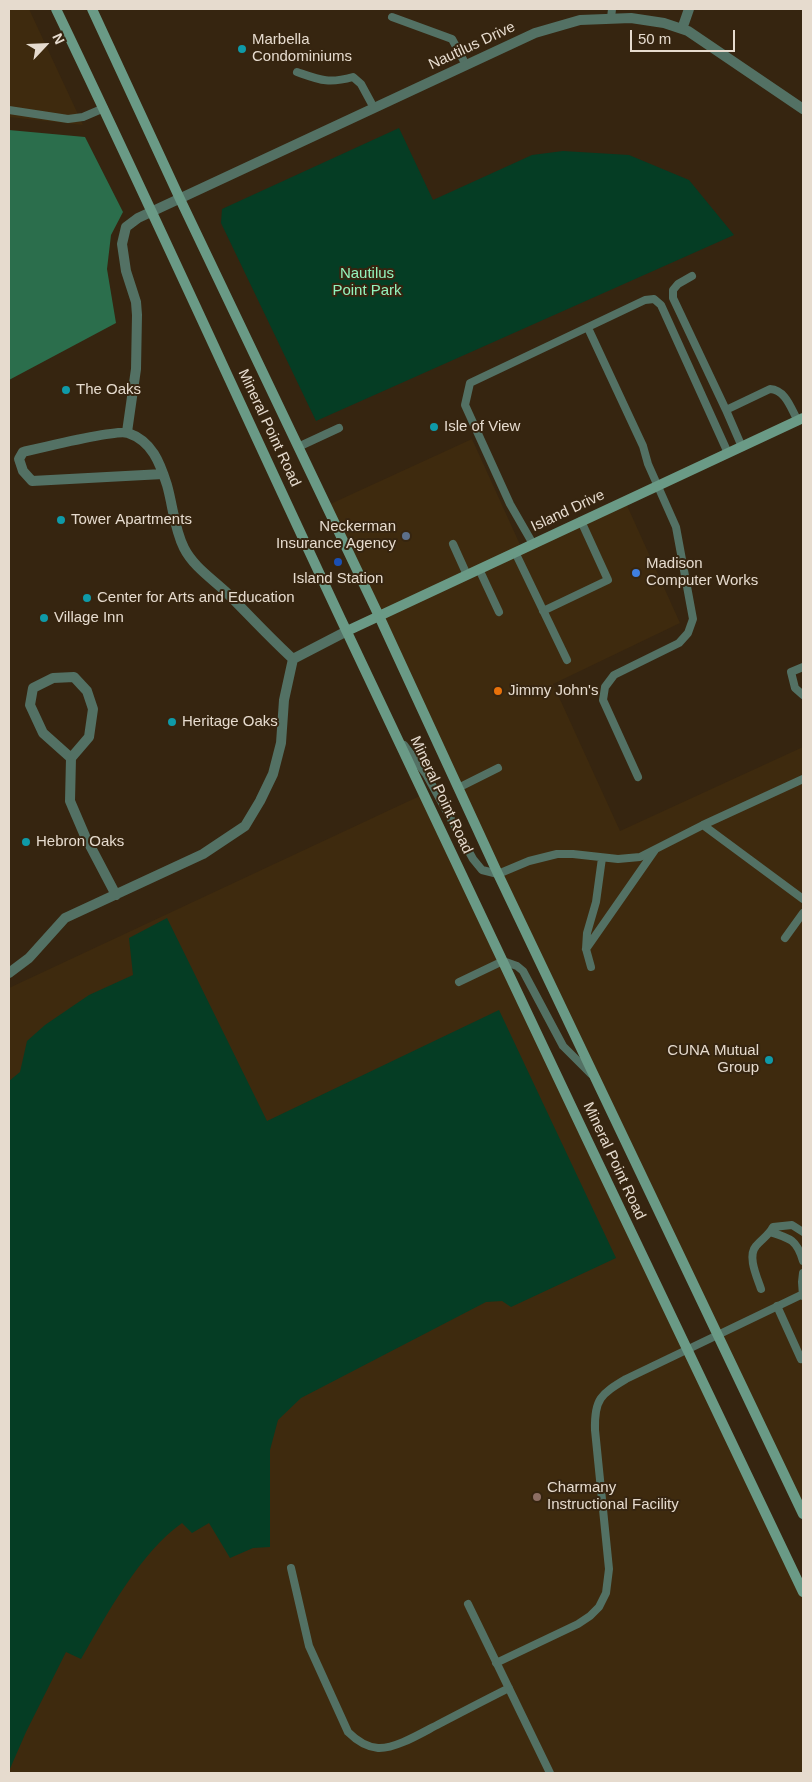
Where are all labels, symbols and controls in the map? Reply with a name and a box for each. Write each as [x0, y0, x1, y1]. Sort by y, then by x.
street label: Nautilus Drive [426, 18, 518, 74]
north arrow [20, 20, 70, 70]
scale bar [632, 20, 737, 52]
text: 50 m [638, 30, 671, 47]
text: N [49, 31, 68, 47]
place label: Marbella Condominiums [252, 31, 352, 66]
marker: Marbella Condominiums [236, 43, 248, 55]
park label: Nautilus Point Park [332, 265, 402, 300]
street label: Mineral Point Road [234, 366, 304, 490]
place label: The Oaks [76, 381, 141, 399]
marker: The Oaks [60, 384, 72, 396]
place label: Isle of View [444, 418, 520, 436]
marker: Isle of View [428, 421, 440, 433]
street label: Island Drive [528, 486, 608, 536]
place label: Tower Apartments [71, 511, 192, 529]
marker: Tower Apartments [55, 514, 67, 526]
place label: Neckerman Insurance Agency [276, 518, 396, 553]
marker: Neckerman Insurance Agency [400, 530, 412, 542]
place label: Madison Computer Works [646, 555, 758, 590]
marker: Island Station [332, 556, 344, 568]
marker: Madison Computer Works [630, 567, 642, 579]
place label: Island Station [293, 570, 383, 588]
place label: Center for Arts and Education [97, 589, 295, 607]
marker: Center for Arts and Education [81, 592, 93, 604]
place label: Village Inn [54, 609, 124, 627]
marker: Village Inn [38, 612, 50, 624]
place label: Jimmy John's [508, 682, 598, 700]
marker: Jimmy John's [492, 685, 504, 697]
place label: Heritage Oaks [182, 713, 278, 731]
marker: Heritage Oaks [166, 716, 178, 728]
street label: Mineral Point Road [406, 733, 476, 857]
place label: Hebron Oaks [36, 833, 124, 851]
marker: Hebron Oaks [20, 836, 32, 848]
place label: CUNA Mutual Group [667, 1042, 759, 1077]
marker: CUNA Mutual Group [763, 1054, 775, 1066]
street label: Mineral Point Road [579, 1099, 649, 1223]
place label: Charmany Instructional Facility [547, 1479, 679, 1514]
marker: Charmany Instructional Facility [531, 1491, 543, 1503]

